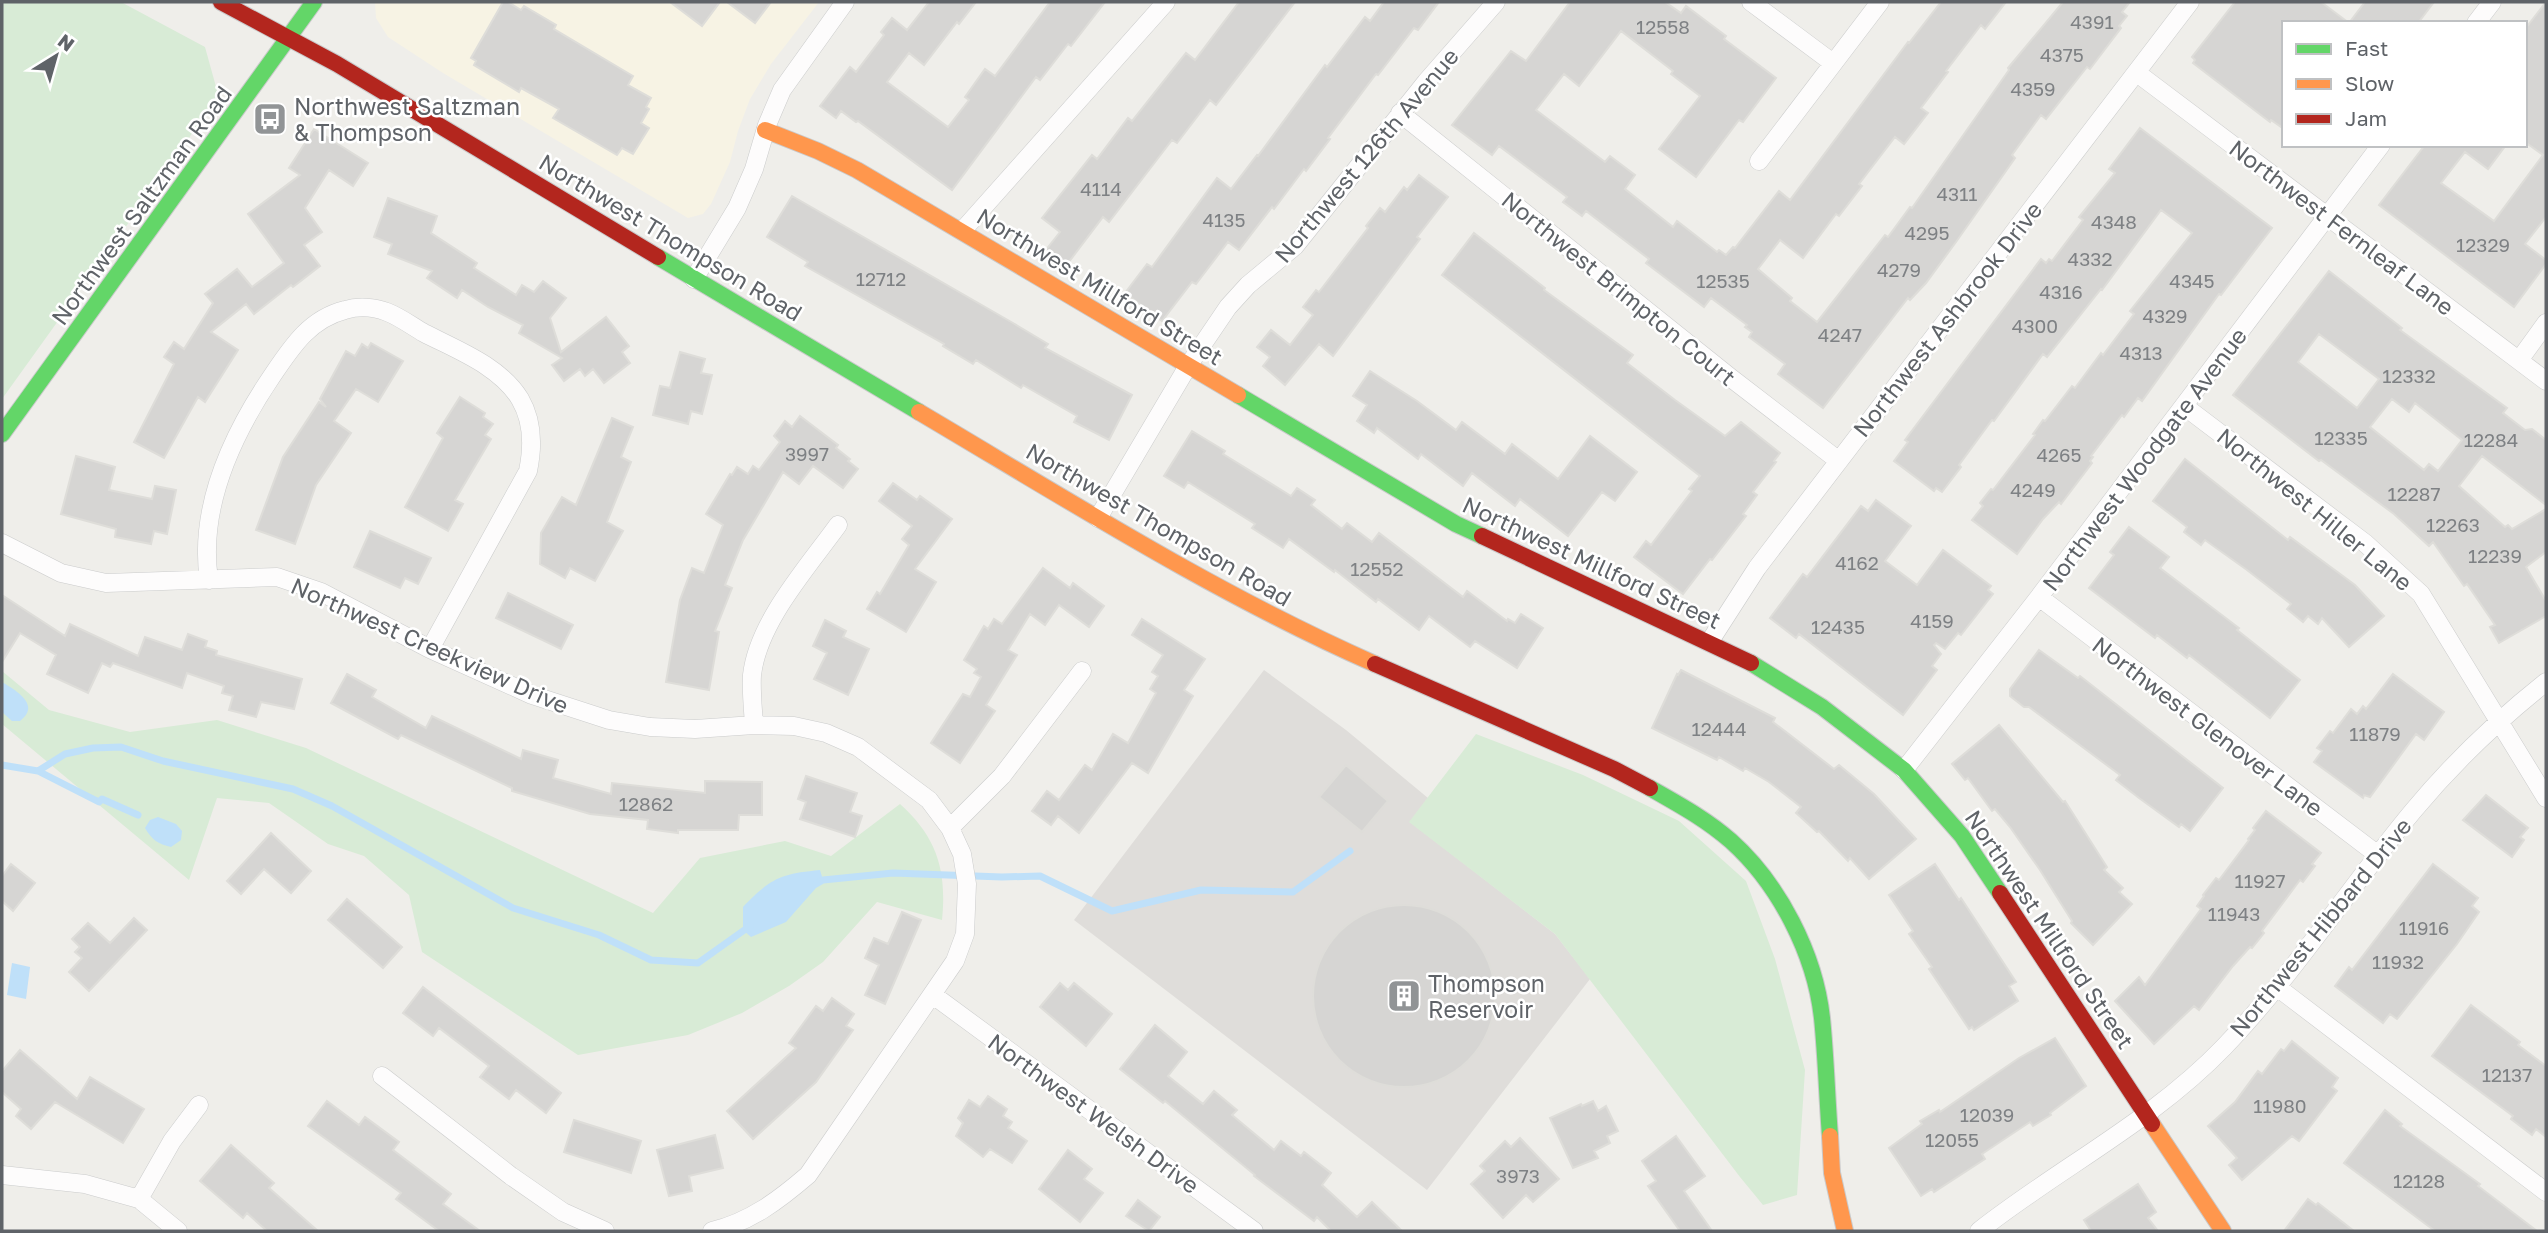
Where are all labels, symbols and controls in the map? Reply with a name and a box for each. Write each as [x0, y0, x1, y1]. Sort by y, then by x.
house number: 4391 [2070, 10, 2114, 33]
house number: 12558 [1636, 15, 1690, 38]
north arrow [21, 21, 91, 91]
legend [2282, 21, 2527, 147]
text: N [54, 28, 79, 56]
text: Fast [2345, 35, 2388, 61]
street label: Northwest 126th Avenue [1268, 42, 1464, 268]
house number: 4375 [2040, 43, 2084, 66]
text: Slow [2345, 70, 2394, 96]
house number: 4359 [2010, 77, 2056, 100]
street label: Northwest Saltzman Road [45, 80, 237, 330]
place label: Northwest Saltzman & Thompson [294, 92, 520, 146]
bus stop icon: Northwest Saltzman & Thompson [251, 100, 289, 138]
text: Jam [2345, 105, 2387, 131]
street label: Northwest Fernleaf Lane [2224, 133, 2460, 321]
street label: Northwest Thompson Road [535, 147, 807, 327]
house number: 4114 [1080, 177, 1122, 200]
house number: 4311 [1936, 182, 1978, 205]
street label: Northwest Brimpton Court [1496, 185, 1742, 391]
street label: Northwest Ashbrook Drive [1847, 196, 2047, 442]
street label: Northwest Millford Street [972, 201, 1228, 371]
house number: 4135 [1203, 208, 1245, 231]
house number: 4348 [2091, 210, 2137, 233]
house number: 4295 [1904, 221, 1950, 244]
house number: 12329 [2456, 233, 2510, 256]
house number: 4332 [2068, 247, 2112, 270]
house number: 4279 [1877, 258, 1921, 281]
house number: 12712 [856, 267, 906, 290]
house number: 12535 [1696, 269, 1750, 292]
house number: 4345 [2169, 269, 2215, 292]
house number: 4316 [2039, 280, 2083, 303]
house number: 4329 [2142, 304, 2188, 327]
house number: 4300 [2012, 314, 2058, 337]
street label: Northwest Woodgate Avenue [2036, 322, 2252, 596]
house number: 4247 [1818, 323, 1862, 346]
house number: 4313 [2119, 341, 2163, 364]
house number: 12332 [2382, 364, 2436, 387]
street label: Northwest Hiller Lane [2212, 422, 2418, 596]
house number: 12335 [2314, 426, 2368, 449]
house number: 12284 [2464, 428, 2518, 451]
street label: Northwest Thompson Road [1021, 436, 1297, 612]
house number: 3997 [785, 442, 829, 465]
house number: 4265 [2036, 443, 2082, 466]
house number: 4249 [2010, 478, 2056, 501]
house number: 12287 [2388, 482, 2440, 505]
street label: Northwest Millford Street [1458, 490, 1726, 634]
house number: 12263 [2426, 513, 2480, 536]
house number: 12239 [2468, 544, 2522, 567]
house number: 4162 [1835, 551, 1879, 574]
house number: 12552 [1350, 557, 1404, 580]
street label: Northwest Creekview Drive [287, 571, 573, 719]
house number: 4159 [1910, 609, 1954, 632]
house number: 12435 [1811, 615, 1865, 638]
street label: Northwest Glenover Lane [2087, 630, 2329, 822]
house number: 12444 [1691, 717, 1747, 740]
house number: 11879 [2349, 722, 2401, 745]
house number: 12862 [619, 792, 673, 815]
street label: Northwest Millford Street [1960, 804, 2140, 1054]
street label: Northwest Hibbard Drive [2223, 812, 2417, 1042]
house number: 11927 [2234, 869, 2286, 892]
house number: 11943 [2208, 902, 2260, 925]
house number: 11916 [2399, 916, 2449, 939]
house number: 11932 [2372, 950, 2424, 973]
place label: Thompson Reservoir [1428, 969, 1545, 1023]
building icon: Thompson Reservoir [1385, 977, 1423, 1015]
street label: Northwest Welsh Drive [983, 1027, 1205, 1199]
house number: 12137 [2482, 1063, 2532, 1086]
house number: 11980 [2253, 1094, 2307, 1117]
house number: 12039 [1960, 1103, 2014, 1126]
house number: 12055 [1925, 1128, 1979, 1151]
house number: 3973 [1496, 1164, 1540, 1187]
house number: 12128 [2393, 1169, 2445, 1192]

